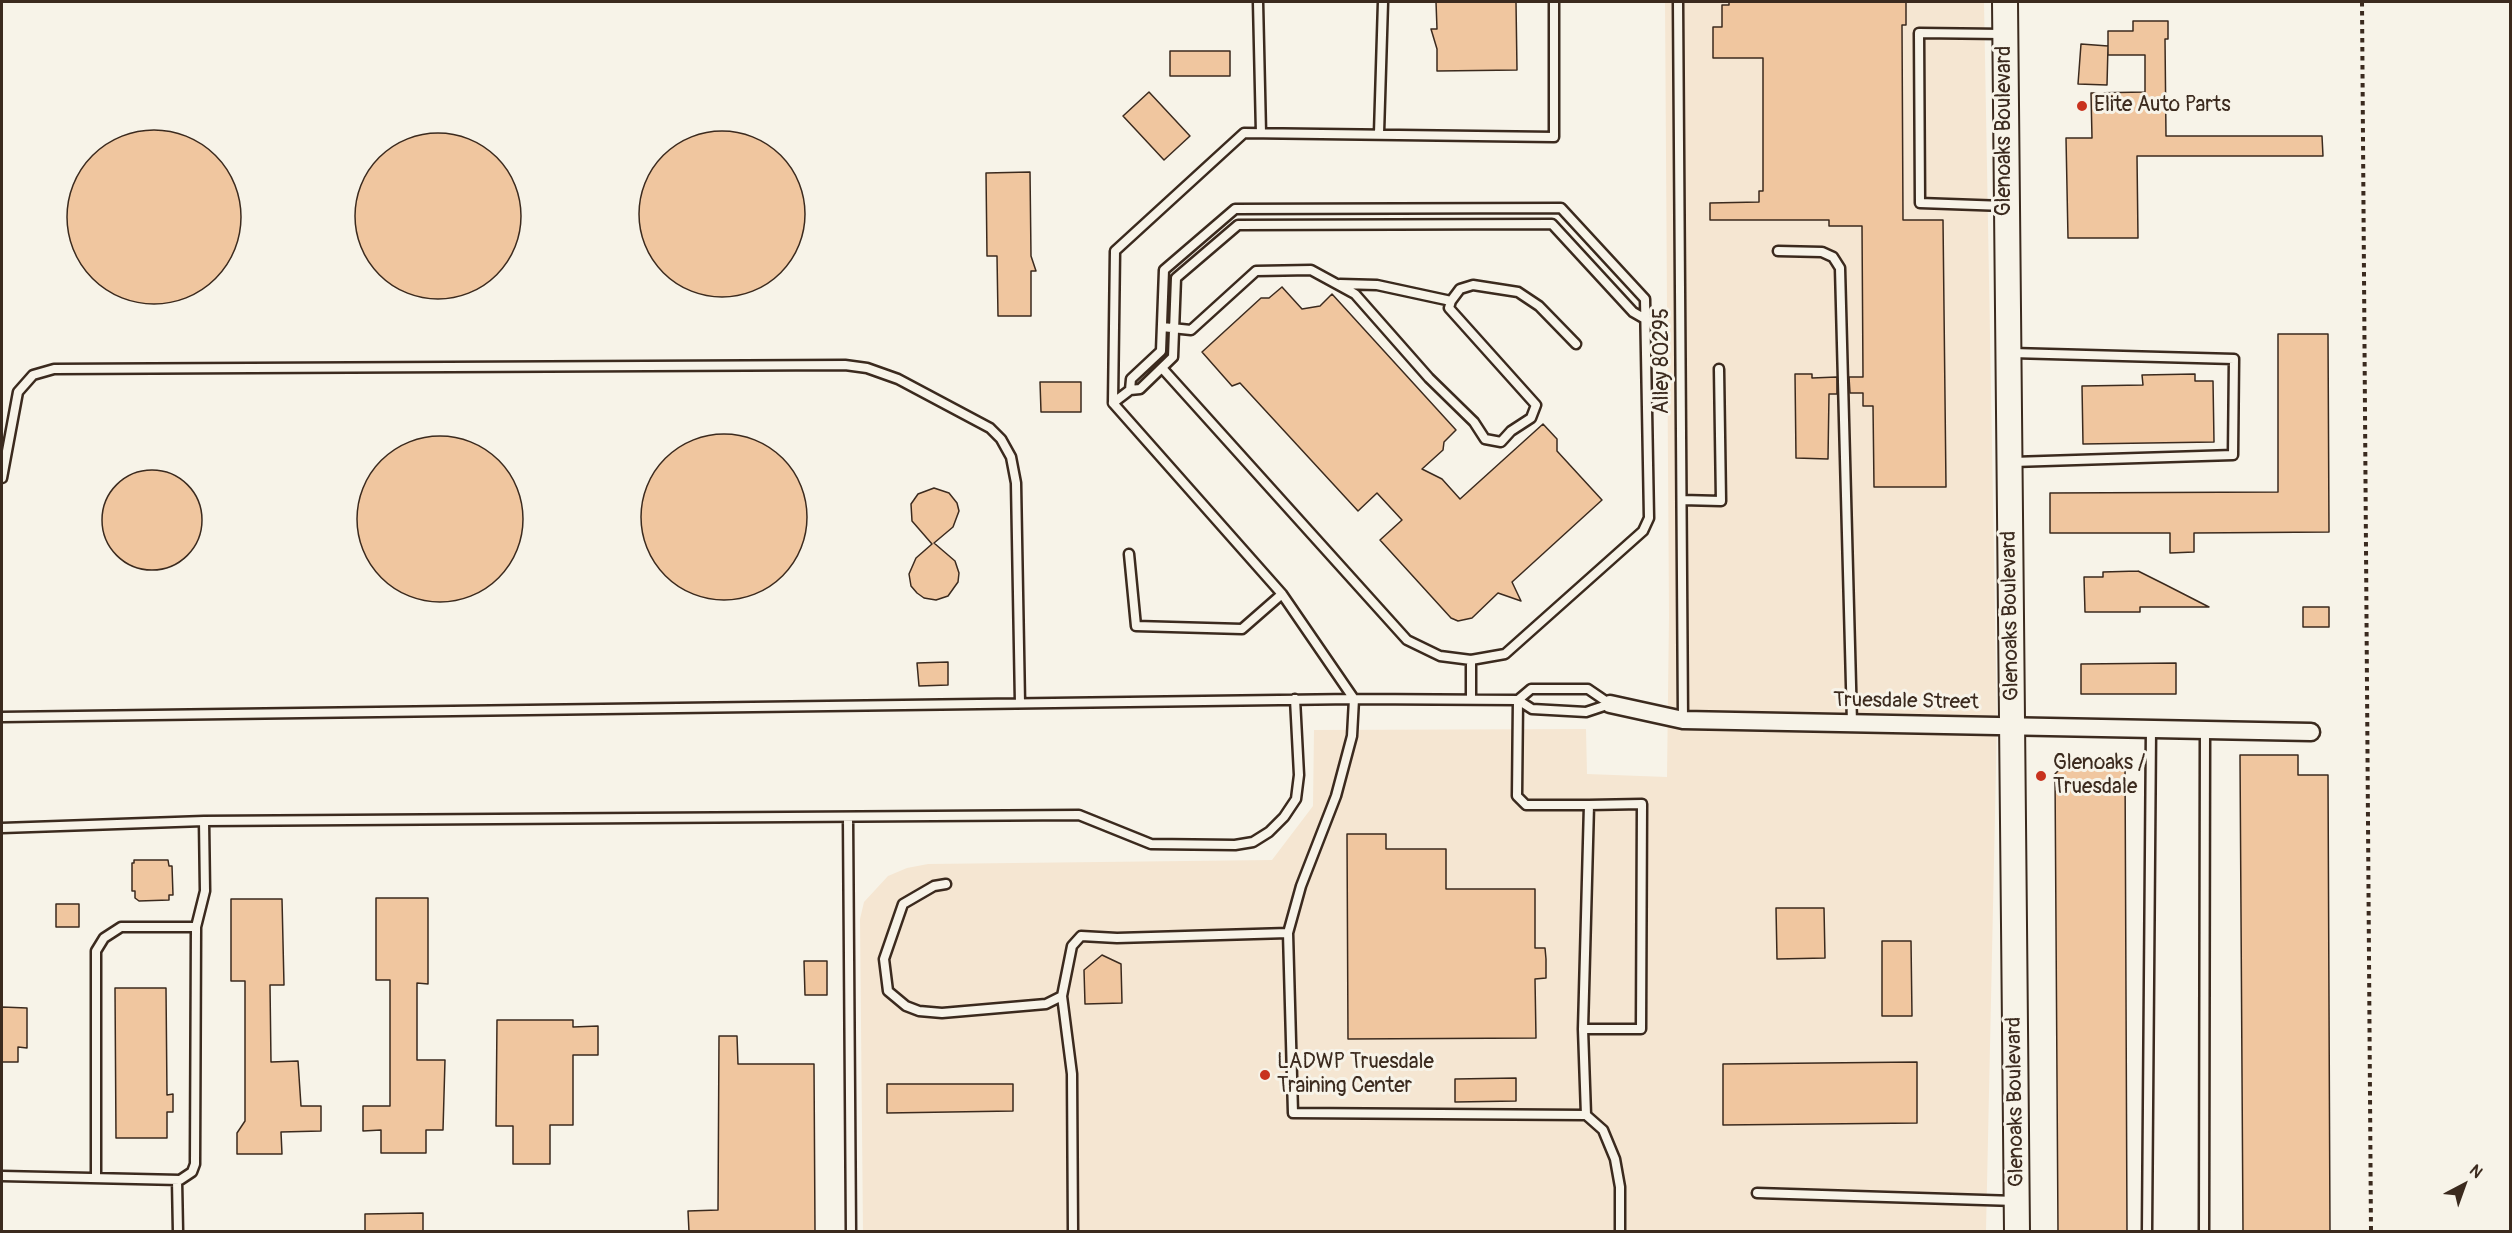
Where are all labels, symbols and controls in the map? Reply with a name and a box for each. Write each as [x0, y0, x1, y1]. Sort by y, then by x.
street label: Glenoaks Boulevard [1992, 46, 2018, 216]
place label: Elite Auto Parts [2094, 93, 2231, 119]
marker: Elite Auto Parts [2075, 99, 2089, 113]
street label: Alley 80295 [1650, 308, 1676, 414]
street label: Glenoaks Boulevard [1997, 531, 2025, 701]
street label: Truesdale Street [1833, 688, 1979, 716]
place label: Glenoaks / Truesdale [2053, 751, 2145, 801]
marker: Glenoaks / Truesdale [2034, 769, 2048, 783]
street label: Glenoaks Boulevard [2002, 1017, 2030, 1187]
place label: LADWP Truesdale Training Center [1277, 1050, 1434, 1100]
marker: LADWP Truesdale Training Center [1258, 1068, 1272, 1082]
north arrow [2434, 1155, 2494, 1215]
text: N [2465, 1160, 2486, 1183]

